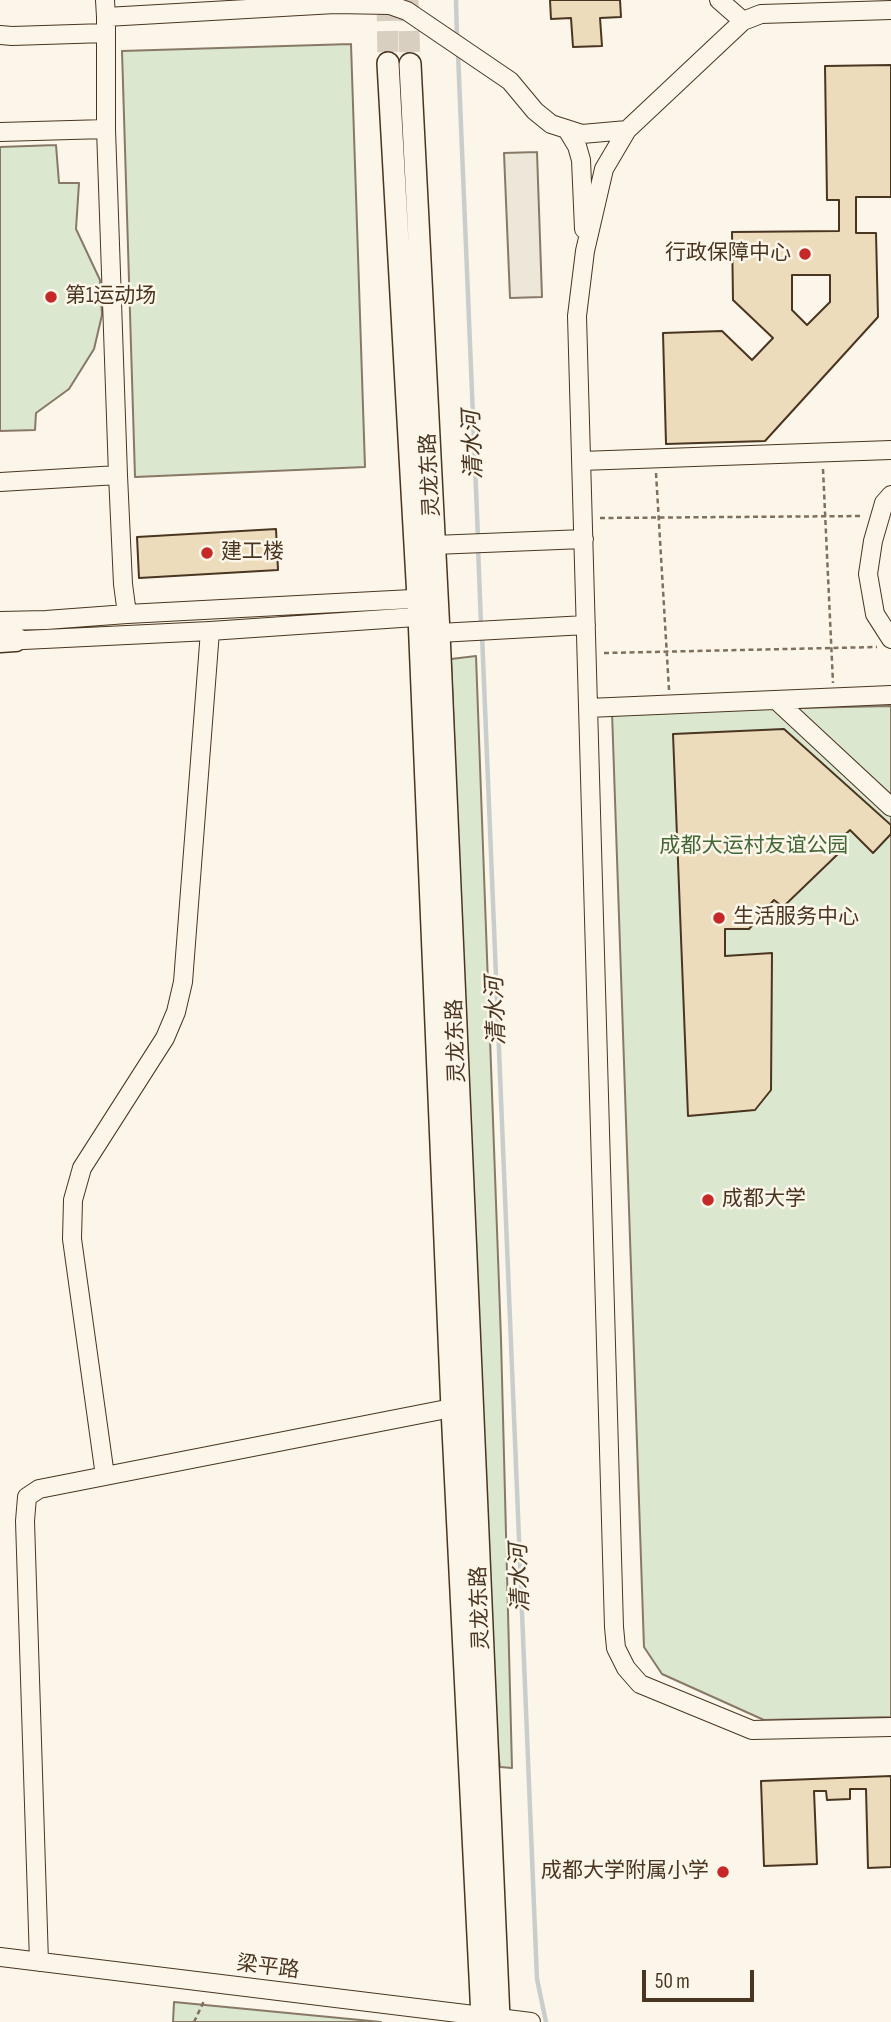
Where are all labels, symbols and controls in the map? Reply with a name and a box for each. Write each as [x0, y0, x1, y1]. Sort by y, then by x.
place label: 行政保障中心 [665, 241, 791, 267]
marker: 行政保障中心 [797, 246, 813, 262]
place label: 第1运动场 [65, 284, 156, 310]
marker: 第1运动场 [43, 289, 59, 305]
water label: 清水河 [459, 410, 489, 480]
street label: 灵龙东路 [416, 432, 446, 518]
place label: 建工楼 [221, 540, 284, 566]
marker: 建工楼 [199, 545, 215, 561]
park label: 成都大运村友谊公园 [660, 834, 848, 860]
place label: 生活服务中心 [733, 905, 859, 931]
marker: 生活服务中心 [711, 910, 727, 926]
water label: 清水河 [482, 976, 512, 1046]
street label: 灵龙东路 [443, 999, 471, 1083]
place label: 成都大学 [722, 1187, 806, 1213]
marker: 成都大学 [700, 1192, 716, 1208]
water label: 清水河 [506, 1543, 536, 1613]
street label: 灵龙东路 [467, 1566, 495, 1650]
place label: 成都大学附属小学 [541, 1859, 709, 1885]
marker: 成都大学附属小学 [715, 1864, 731, 1880]
street label: 梁平路 [235, 1952, 301, 1984]
scale bar [646, 1955, 758, 1999]
text: 50 m [655, 1969, 690, 1994]

